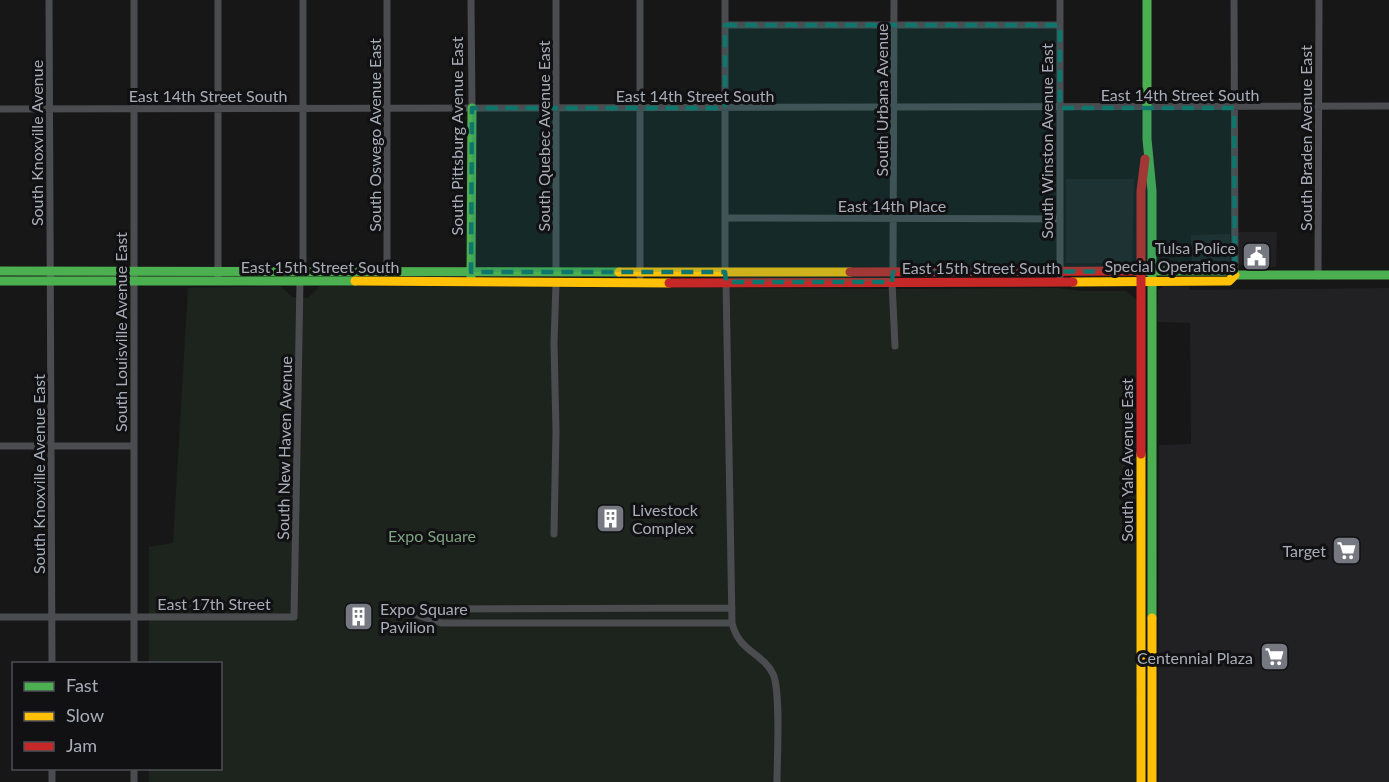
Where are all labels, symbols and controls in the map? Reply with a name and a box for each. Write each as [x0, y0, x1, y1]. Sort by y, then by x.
street label: South Urbana Avenue [872, 23, 891, 177]
street label: South Pittsburg Avenue East [447, 36, 466, 235]
street label: South Oswego Avenue East [365, 38, 384, 232]
street label: South Quebec Avenue East [534, 40, 553, 231]
street label: South Winston Avenue East [1037, 43, 1056, 239]
street label: South Braden Avenue East [1296, 45, 1315, 231]
street label: South Knoxville Avenue [27, 60, 46, 226]
street label: East 14th Street South [1101, 85, 1259, 104]
street label: East 14th Street South [129, 86, 287, 105]
street label: East 14th Street South [616, 86, 774, 105]
street label: East 14th Place [838, 196, 946, 215]
street label: South Louisville Avenue East [111, 232, 130, 432]
place label: Tulsa Police Special Operations [1104, 238, 1236, 275]
public building icon: Tulsa Police Special Operations [1241, 240, 1273, 272]
street label: East 15th Street South [241, 257, 399, 276]
street label: East 15th Street South [902, 258, 1060, 277]
street label: South New Haven Avenue [273, 356, 295, 540]
street label: South Knoxville Avenue East [29, 374, 48, 574]
street label: South Yale Avenue East [1117, 378, 1136, 542]
place label: Livestock Complex [632, 500, 699, 537]
building icon: Livestock Complex [595, 502, 627, 534]
park label: Expo Square [388, 526, 476, 545]
supermarket icon: Target [1331, 534, 1363, 566]
place label: Target [1282, 541, 1326, 560]
street label: East 17th Street [157, 594, 271, 613]
place label: Expo Square Pavilion [380, 599, 468, 636]
building icon: Expo Square Pavilion [343, 601, 375, 633]
supermarket icon: Centennial Plaza [1258, 641, 1290, 673]
place label: Centennial Plaza [1137, 648, 1253, 667]
legend [12, 662, 222, 770]
text: Fast [66, 674, 99, 696]
text: Slow [66, 704, 104, 726]
text: Jam [66, 734, 97, 756]

